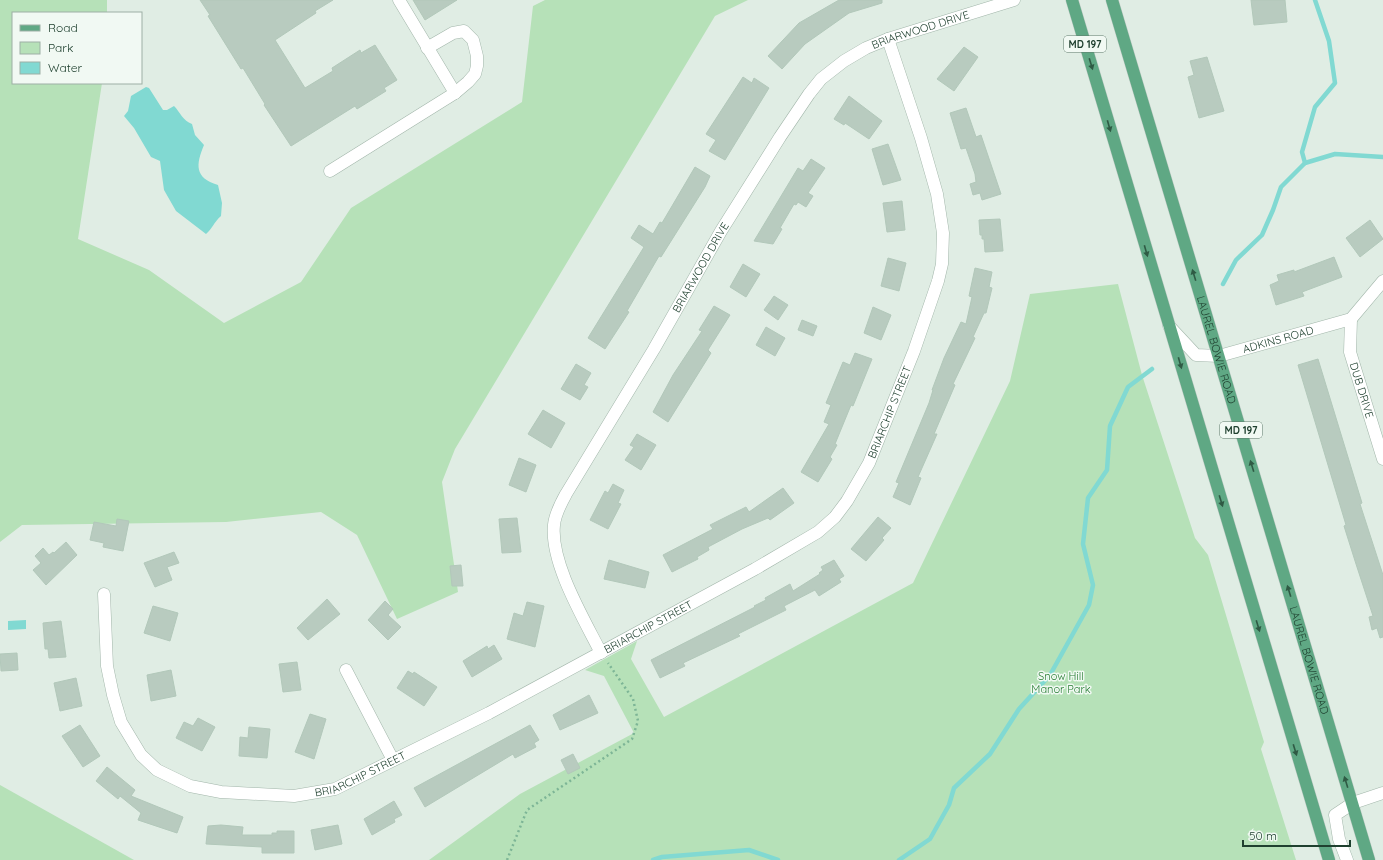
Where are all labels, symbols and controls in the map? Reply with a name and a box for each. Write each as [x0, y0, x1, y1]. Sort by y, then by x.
street label: BRIARWOOD DRIVE [869, 7, 971, 52]
legend [12, 12, 142, 84]
text: Road [48, 20, 78, 35]
road number: MD 197 [1064, 36, 1106, 52]
text: Park [48, 40, 73, 55]
one-way arrow [1088, 59, 1094, 71]
text: Water [48, 60, 83, 75]
one-way arrow [1106, 120, 1112, 132]
street label: BRIARWOOD DRIVE [669, 220, 732, 315]
one-way arrow [1143, 245, 1149, 257]
one-way arrow [1191, 269, 1197, 281]
street label: LAUREL BOWIE ROAD [1194, 294, 1239, 406]
street label: ADKINS ROAD [1241, 323, 1315, 356]
one-way arrow [1177, 357, 1183, 369]
street label: DUB DRIVE [1347, 361, 1377, 420]
street label: BRIARCHIP STREET [865, 363, 914, 460]
road number: MD 197 [1220, 422, 1262, 438]
one-way arrow [1249, 460, 1255, 472]
one-way arrow [1218, 495, 1224, 507]
one-way arrow [1286, 584, 1292, 596]
street label: BRIARCHIP STREET [601, 597, 695, 656]
street label: LAUREL BOWIE ROAD [1287, 604, 1332, 716]
one-way arrow [1255, 620, 1261, 632]
park label: Snow Hill Manor Park [1031, 669, 1091, 696]
one-way arrow [1292, 745, 1298, 757]
street label: BRIARCHIP STREET [314, 748, 408, 799]
one-way arrow [1343, 776, 1349, 788]
scale bar [1243, 822, 1350, 848]
text: 50 m [1249, 828, 1277, 843]

